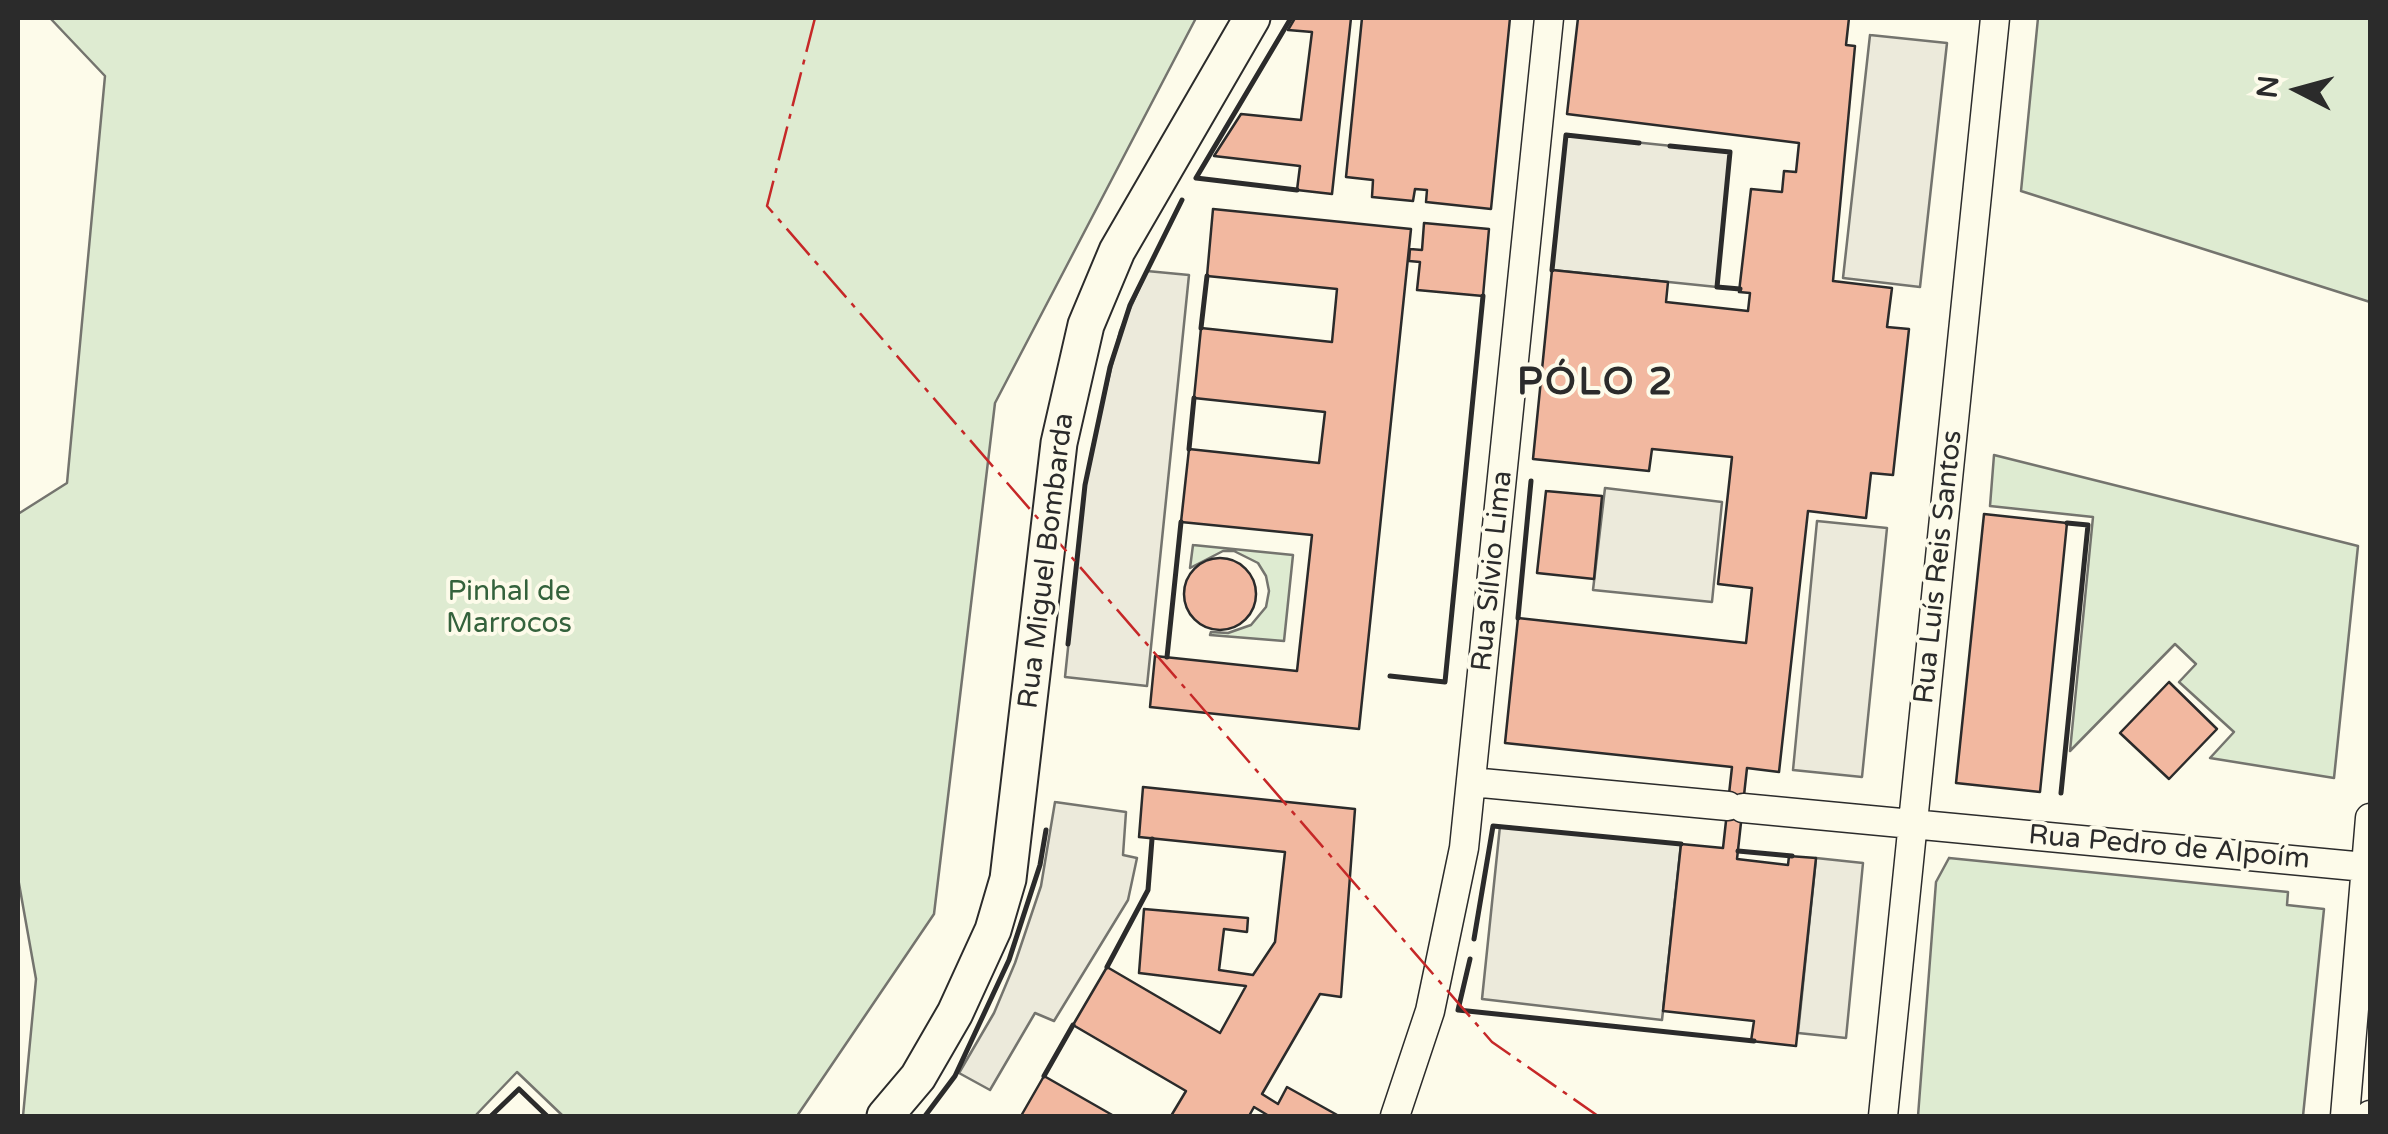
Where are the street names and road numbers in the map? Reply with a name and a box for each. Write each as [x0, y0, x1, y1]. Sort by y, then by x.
street label: Rua Miguel Bombarda [1012, 411, 1082, 711]
street label: Rua Luís Reis Santos [1908, 428, 1970, 706]
street label: Rua Sílvio Lima [1466, 469, 1520, 673]
street label: Rua Pedro de Alpoím [2027, 819, 2311, 877]

